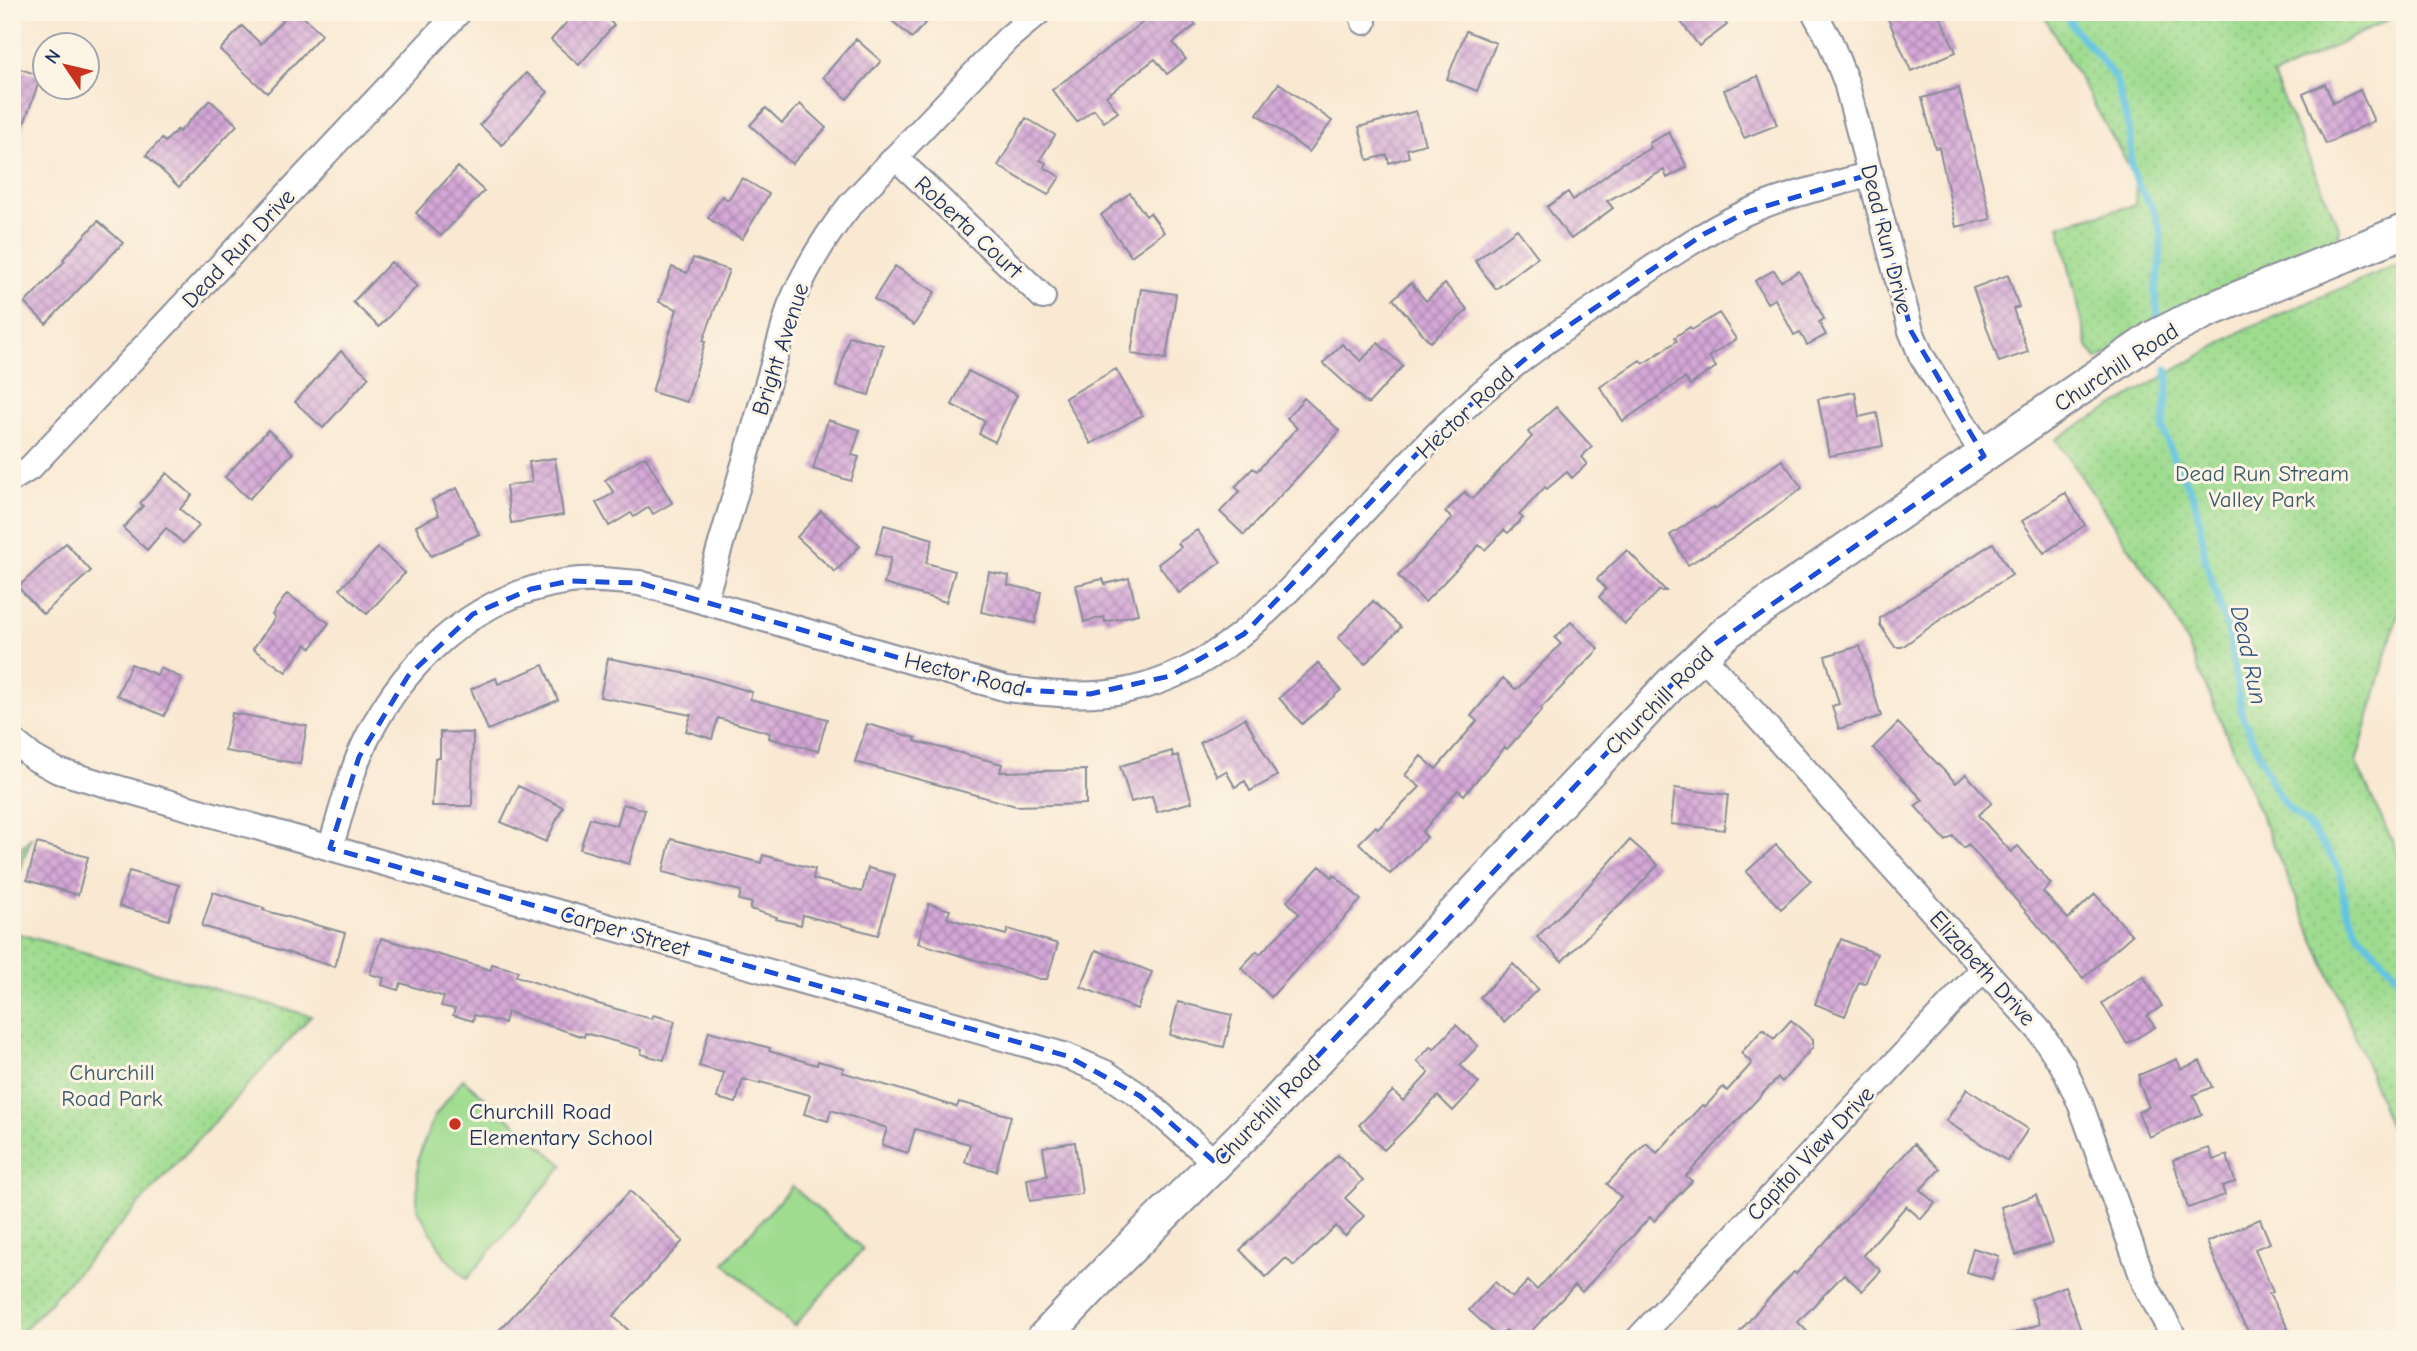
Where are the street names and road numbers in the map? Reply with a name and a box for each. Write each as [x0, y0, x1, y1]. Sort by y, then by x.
street label: Dead Run Drive [1855, 162, 1918, 317]
street label: Roberta Court [909, 171, 1029, 285]
street label: Dead Run Drive [176, 183, 300, 314]
street label: Bright Avenue [746, 280, 815, 419]
street label: Churchill Road [2049, 317, 2183, 418]
street label: Hector Road [1411, 360, 1520, 464]
street label: Churchill Road [1599, 640, 1719, 760]
street label: Hector Road [902, 646, 1028, 703]
street label: Carper Street [557, 900, 694, 963]
street label: Elizabeth Drive [1924, 905, 2041, 1031]
street label: Churchill Road [1208, 1050, 1327, 1171]
street label: Capitol View Drive [1741, 1080, 1880, 1226]

